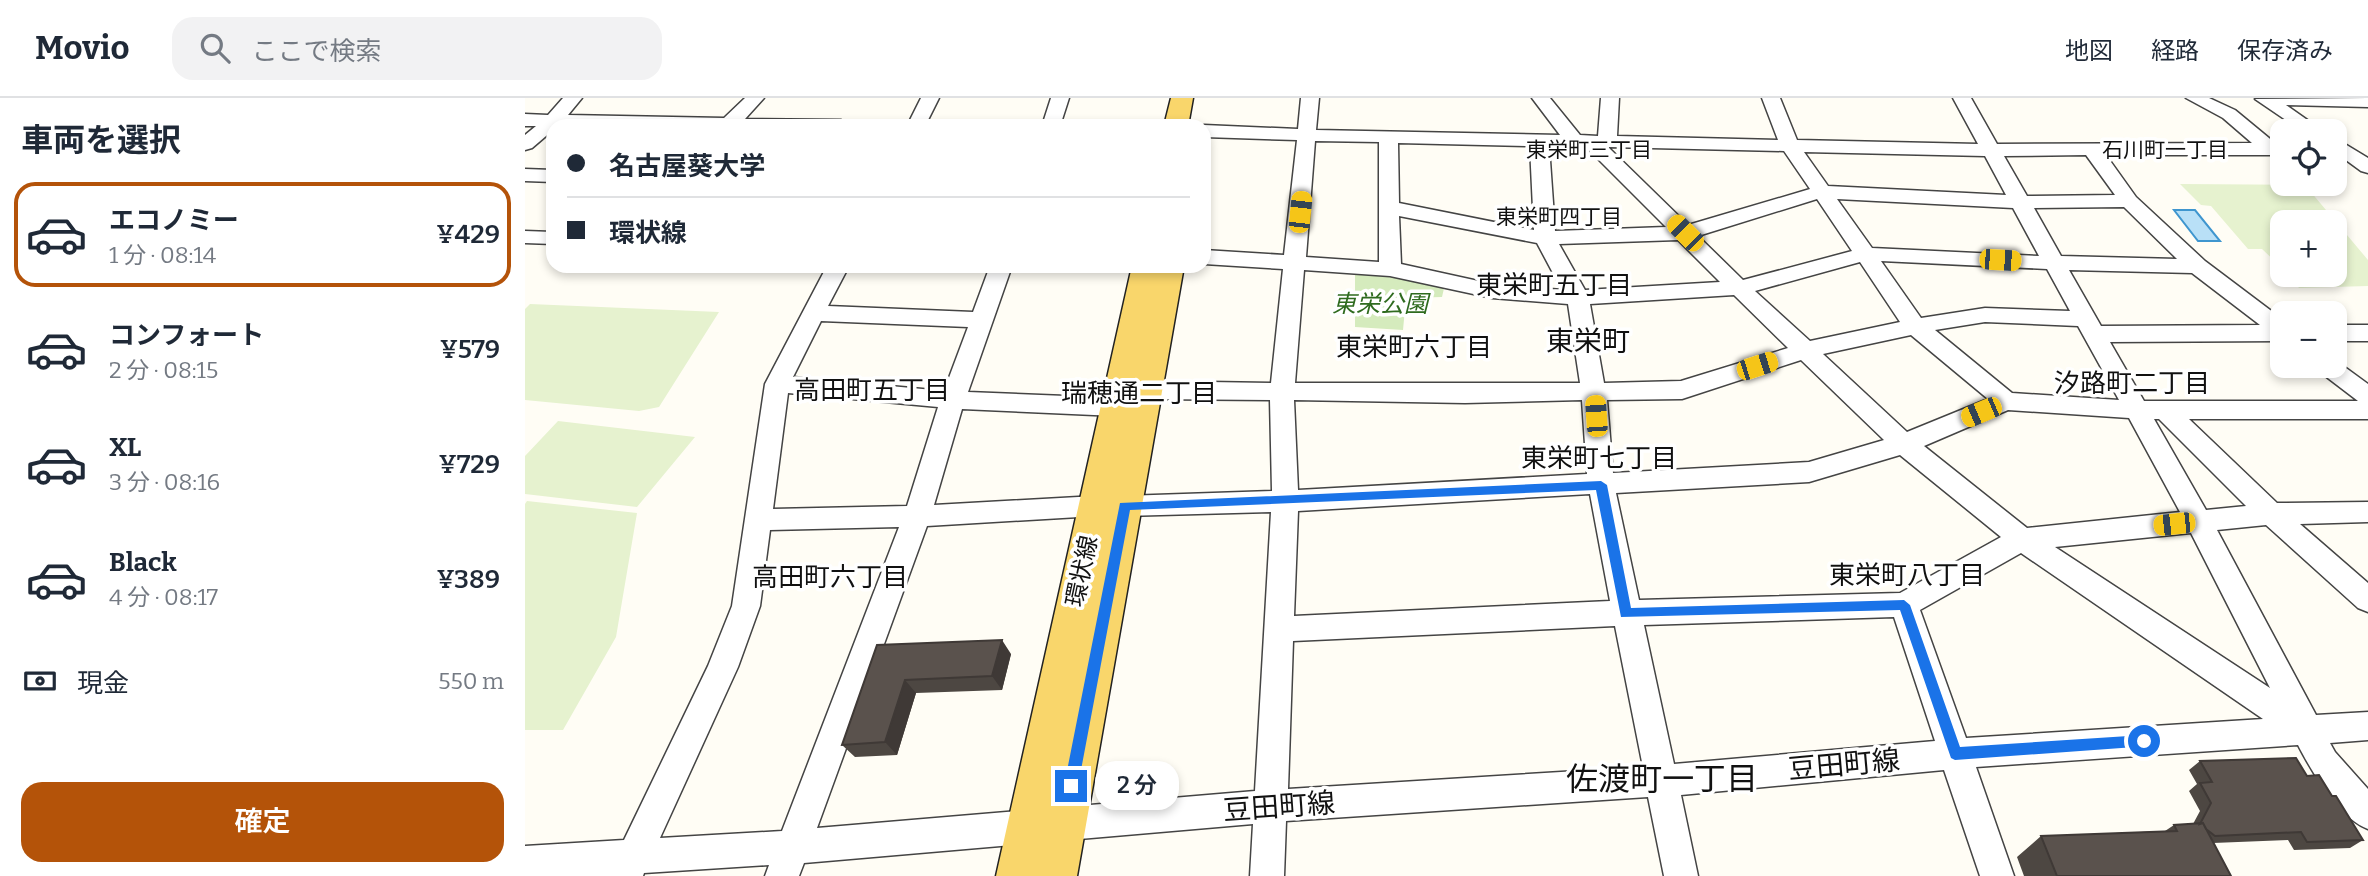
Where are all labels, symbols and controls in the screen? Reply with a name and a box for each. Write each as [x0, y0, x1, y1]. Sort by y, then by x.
search box [172, 17, 662, 80]
text: Movio [35, 28, 130, 68]
icon: search [196, 29, 234, 67]
text: ここで検索 [252, 36, 382, 67]
text: 地図 [2065, 37, 2113, 65]
text: 経路 [2151, 37, 2199, 65]
text: 保存済み [2237, 37, 2333, 65]
map controls [2270, 119, 2347, 378]
button: locate [2270, 119, 2347, 196]
text: 車両を選択 [21, 121, 181, 159]
district label: 東栄町三丁目 [1526, 137, 1652, 163]
district label: 石川町一丁目 [2102, 137, 2228, 163]
text: 名古屋葵大学 [609, 151, 765, 182]
car [1288, 190, 1313, 234]
icon: car [25, 203, 88, 266]
district label: 東栄町四丁目 [1496, 204, 1622, 230]
text: エコノミー [109, 205, 239, 236]
button: + [2270, 210, 2347, 287]
car [1663, 211, 1708, 255]
text: 環状線 [609, 218, 687, 249]
text: ¥429 [436, 219, 500, 250]
text: 1 分 · 08:14 [109, 241, 216, 269]
car [1979, 248, 2022, 272]
district label: 東栄町五丁目 [1476, 270, 1632, 301]
park label: 東栄公園 [1332, 290, 1431, 318]
button: − [2270, 301, 2347, 378]
icon: car [25, 318, 88, 381]
text: コンフォート [109, 320, 264, 351]
district label: 東栄町 [1546, 325, 1630, 358]
district label: 東栄町六丁目 [1336, 332, 1492, 363]
text: ¥579 [440, 334, 500, 365]
car [1734, 350, 1781, 382]
text: 2 分 · 08:15 [109, 356, 218, 384]
district label: 汐路町二丁目 [2054, 368, 2210, 399]
district label: 高田町五丁目 [794, 375, 950, 406]
district label: 瑞穂通二丁目 [1061, 378, 1217, 409]
car [1585, 394, 1608, 438]
car [1958, 394, 2005, 430]
text: XL [109, 432, 141, 463]
icon: car [25, 433, 88, 496]
district label: 東栄町七丁目 [1521, 443, 1677, 474]
text: ¥729 [439, 449, 500, 480]
text: 3 分 · 08:16 [109, 468, 220, 496]
car [2153, 511, 2196, 537]
street label: 環状線 [1061, 533, 1103, 609]
text: Black [109, 547, 177, 578]
icon: car [25, 548, 88, 611]
district label: 東栄町八丁目 [1829, 560, 1985, 591]
district label: 高田町六丁目 [752, 562, 908, 593]
text: ¥389 [437, 564, 500, 595]
text: 4 分 · 08:17 [109, 583, 218, 611]
icon: cash [21, 662, 59, 700]
text: 550 m [438, 667, 504, 695]
text: 現金 [77, 668, 129, 699]
route start [2128, 725, 2160, 757]
street label: 豆田町線 [1787, 743, 1901, 786]
district label: 佐渡町一丁目 [1566, 760, 1758, 798]
callout: 2 分 [1095, 762, 1179, 810]
route end [1055, 770, 1087, 802]
text: 2 分 [1117, 771, 1157, 799]
button: 確定 [21, 782, 504, 862]
street label: 豆田町線 [1222, 786, 1336, 827]

